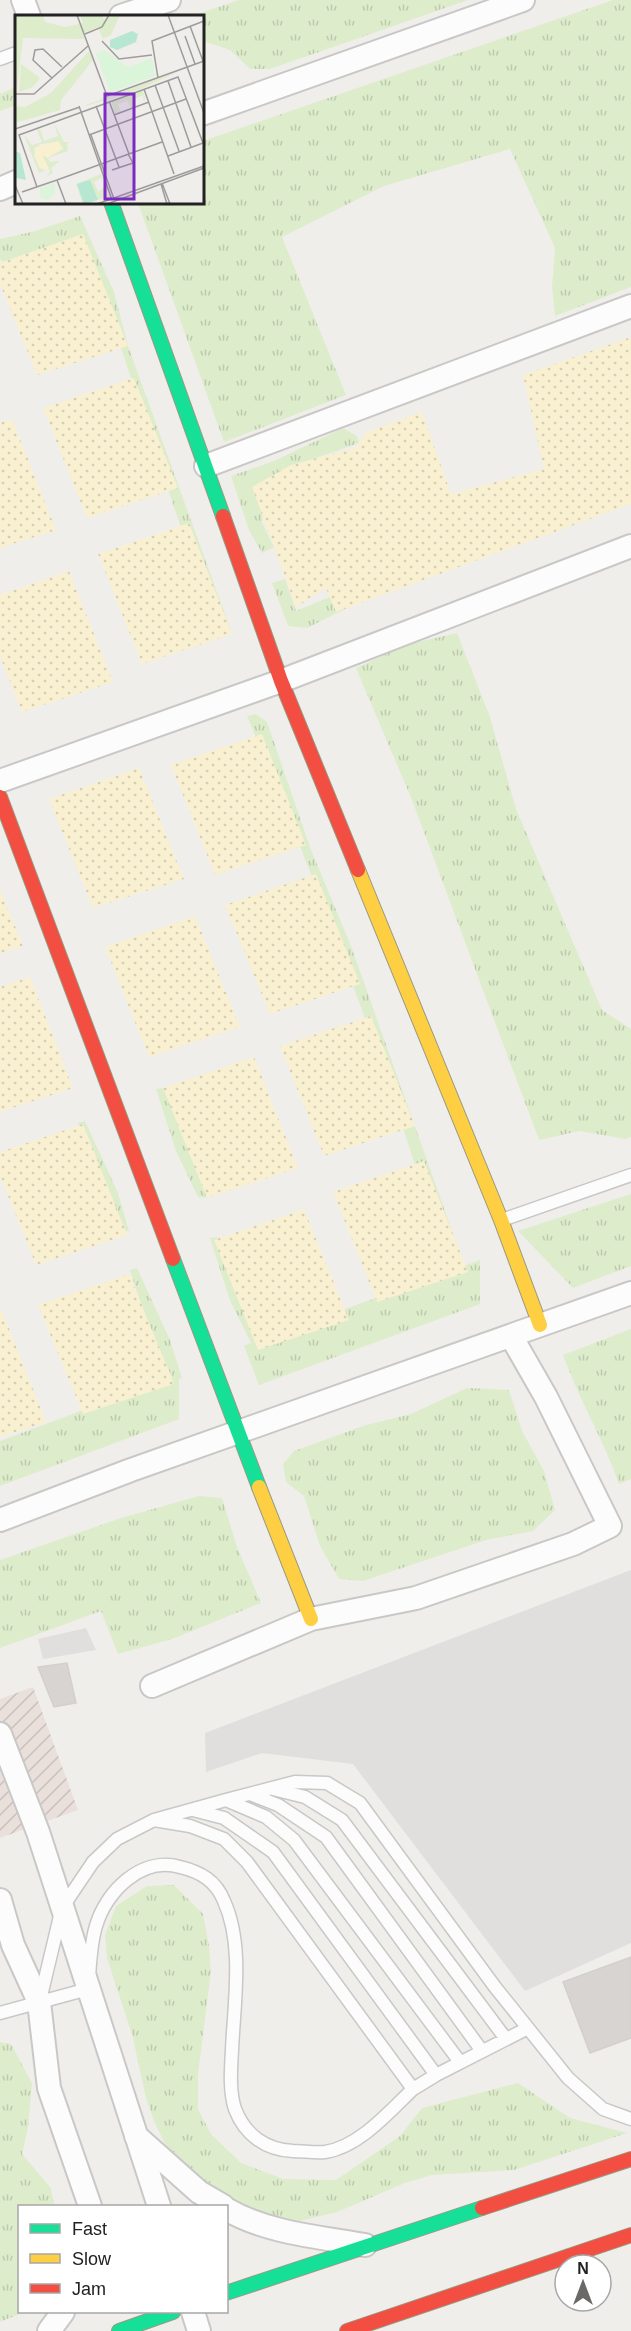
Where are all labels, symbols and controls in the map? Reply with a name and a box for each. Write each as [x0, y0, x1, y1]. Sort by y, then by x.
inset map [15, 15, 204, 204]
legend [18, 2205, 228, 2313]
text: Fast [72, 2219, 107, 2239]
text: Slow [72, 2249, 112, 2269]
north arrow [553, 2253, 613, 2313]
text: N [577, 2260, 589, 2277]
text: Jam [72, 2279, 106, 2299]

